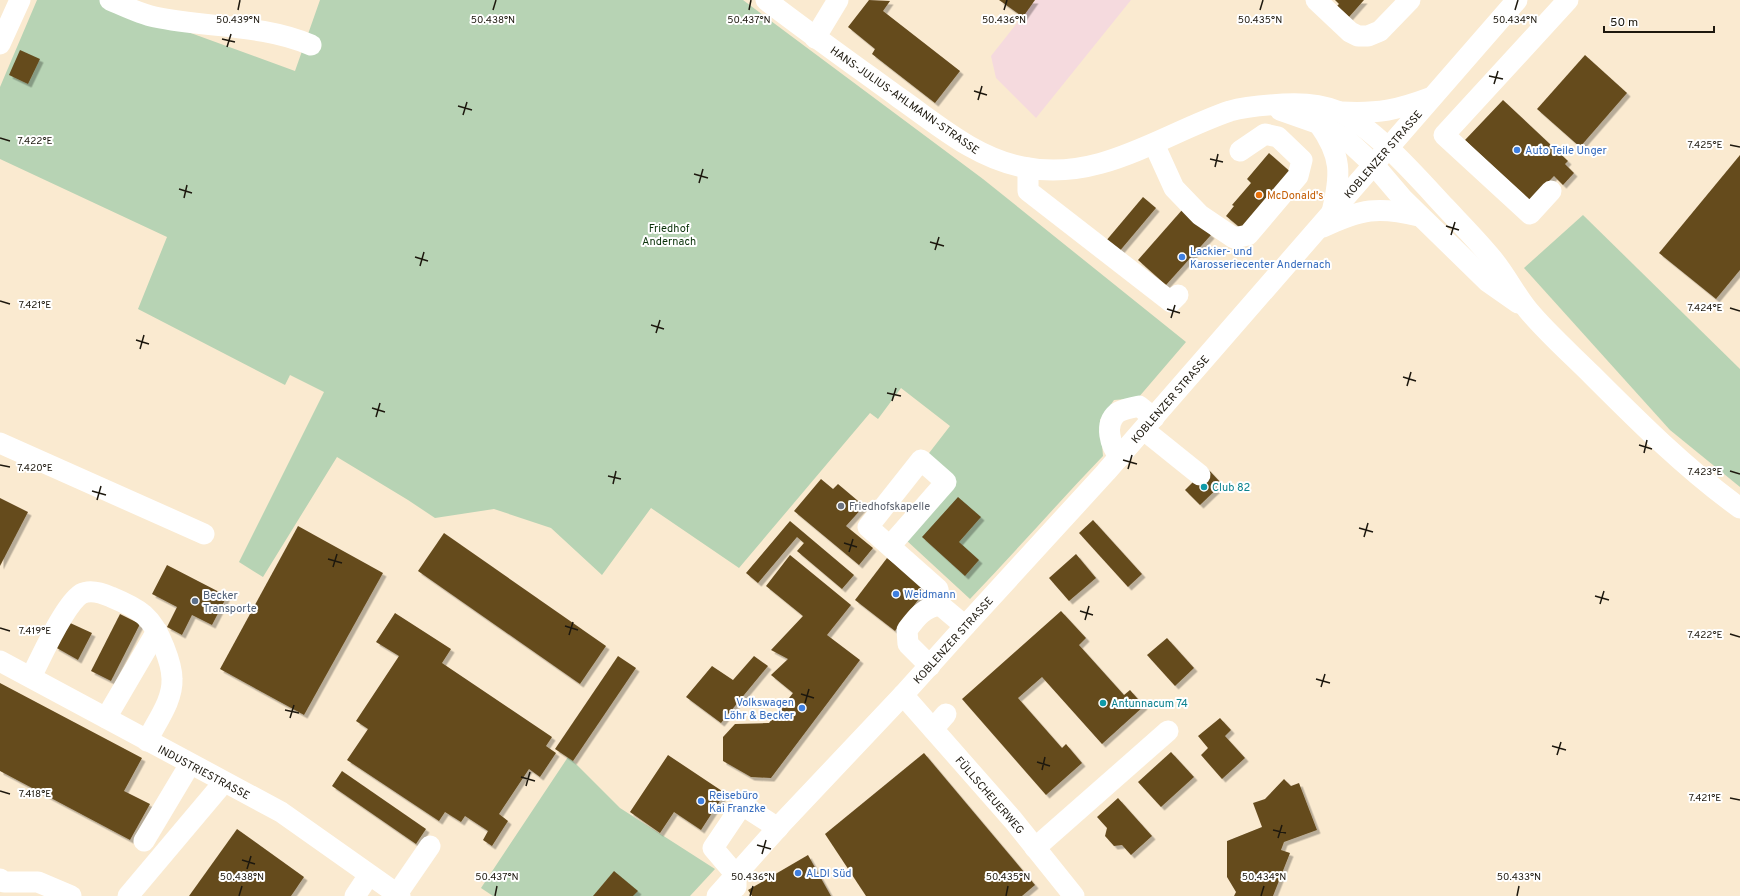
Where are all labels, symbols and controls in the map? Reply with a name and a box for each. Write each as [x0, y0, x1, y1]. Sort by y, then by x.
scale bar [1604, 8, 1714, 34]
text: 50.439°N [216, 14, 260, 27]
text: 50.438°N [471, 14, 515, 27]
text: 50.437°N [727, 14, 771, 27]
text: 50.436°N [982, 14, 1026, 27]
text: 50.435°N [1238, 14, 1282, 27]
text: 50.434°N [1493, 14, 1537, 27]
text: 50 m [1610, 15, 1638, 31]
street label: HANS-JULIUS-AHLMANN-STRASSE [827, 44, 982, 158]
street label: KOBLENZER STRASSE [1342, 108, 1426, 202]
text: 7.422°E [17, 135, 53, 148]
text: 7.425°E [1687, 139, 1723, 152]
place label: Auto Teile Unger [1525, 144, 1608, 158]
marker: Auto Teile Unger [1512, 145, 1522, 155]
place label: McDonald's [1267, 189, 1323, 203]
marker: McDonald's [1254, 190, 1264, 200]
park label: Friedhof Andernach [642, 222, 696, 249]
place label: Lackier- und Karosseriecenter Andernach [1190, 245, 1331, 272]
marker: Lackier- und Karosseriecenter Andernach [1177, 252, 1187, 262]
text: 7.421°E [19, 299, 51, 312]
text: 7.424°E [1688, 302, 1723, 315]
street label: KOBLENZER STRASSE [1129, 353, 1213, 447]
text: 7.420°E [17, 462, 53, 475]
text: 7.423°E [1688, 466, 1722, 479]
place label: Club 82 [1212, 481, 1250, 495]
marker: Club 82 [1199, 482, 1209, 492]
place label: Friedhofskapelle [849, 500, 930, 514]
marker: Friedhofskapelle [836, 501, 846, 511]
place label: Weidmann [904, 588, 956, 602]
place label: Becker Transporte [203, 589, 257, 616]
marker: Weidmann [891, 589, 901, 599]
street label: KOBLENZER STRASSE [911, 594, 997, 687]
marker: Becker Transporte [190, 596, 200, 606]
text: 7.419°E [19, 625, 51, 638]
text: 7.422°E [1687, 629, 1723, 642]
place label: Volkswagen Löhr & Becker [724, 696, 795, 723]
place label: Antunnacum 74 [1111, 697, 1188, 711]
marker: Antunnacum 74 [1098, 698, 1108, 708]
marker: Volkswagen Löhr & Becker [797, 703, 807, 713]
street label: INDUSTRIESTRASSE [155, 743, 252, 803]
street label: FÜLLSCHEUERWEG [952, 753, 1027, 837]
text: 7.418°E [19, 788, 51, 801]
place label: Reisebüro Kai Franzke [709, 789, 766, 816]
text: 7.421°E [1689, 792, 1721, 805]
marker: Reisebüro Kai Franzke [696, 796, 706, 806]
place label: ALDI Süd [806, 867, 852, 881]
marker: ALDI Süd [793, 868, 803, 878]
text: 50.438°N [220, 871, 264, 884]
text: 50.437°N [475, 871, 519, 884]
text: 50.436°N [731, 871, 775, 884]
text: 50.435°N [986, 871, 1030, 884]
text: 50.434°N [1242, 871, 1286, 884]
text: 50.433°N [1497, 871, 1541, 884]

